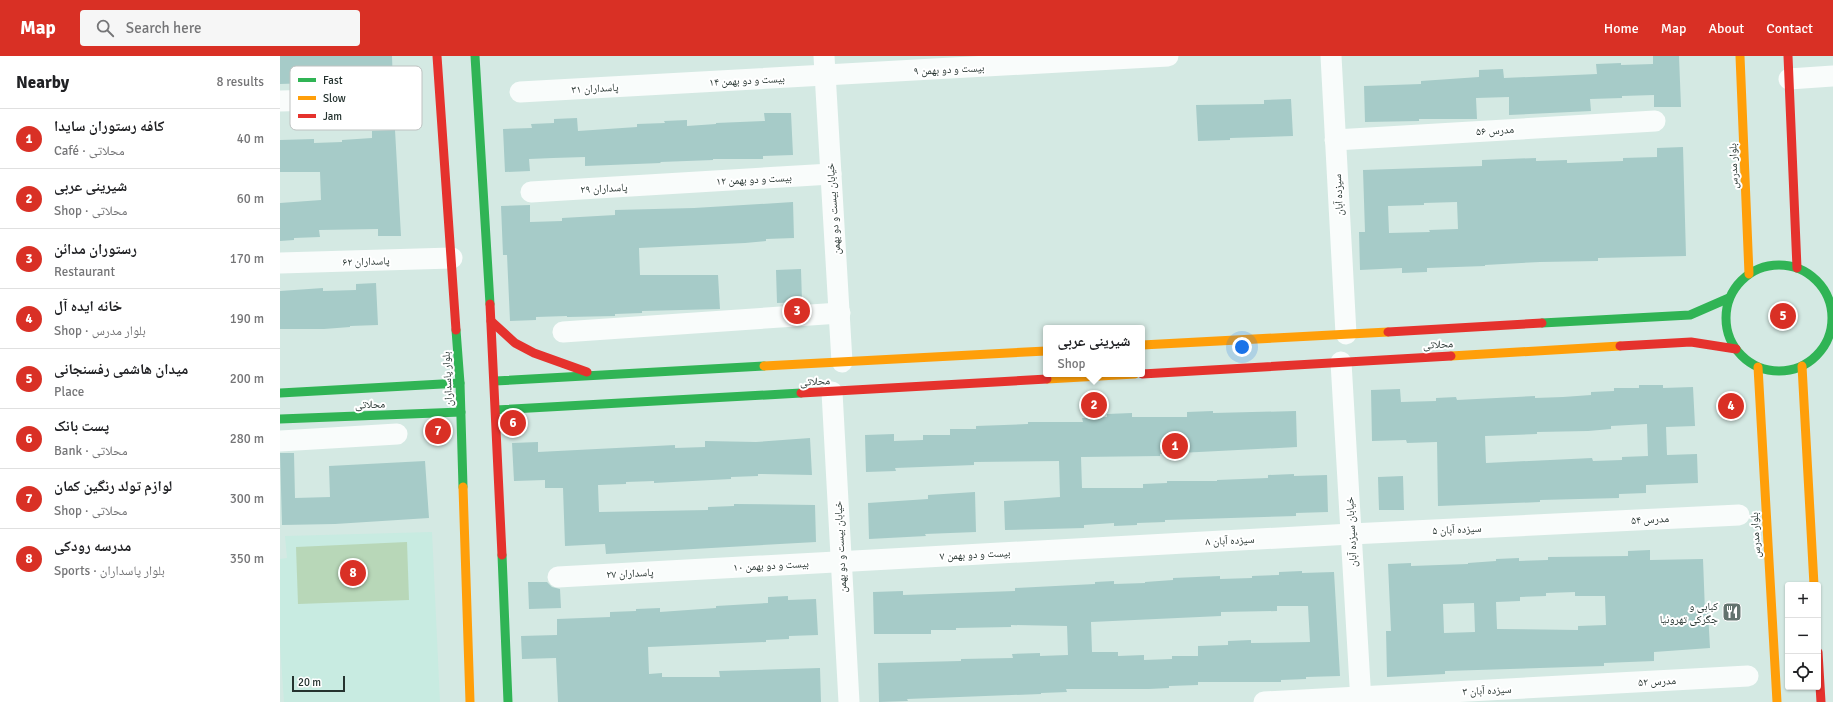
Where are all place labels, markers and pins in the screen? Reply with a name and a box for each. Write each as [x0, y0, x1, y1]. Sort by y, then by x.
pin: 3 [784, 296, 810, 326]
pin: 5 [1770, 301, 1796, 331]
pin: 2 [1081, 390, 1107, 420]
pin: 4 [1718, 391, 1744, 421]
pin: 6 [500, 408, 526, 438]
pin: 7 [425, 416, 451, 446]
pin: 1 [1162, 431, 1188, 461]
pin: 8 [340, 558, 366, 588]
place label: کبابی و جگرکی تهرونیا [1660, 600, 1718, 626]
restaurant icon: کبابی و جگرکی تهرونیا [1721, 601, 1743, 623]

